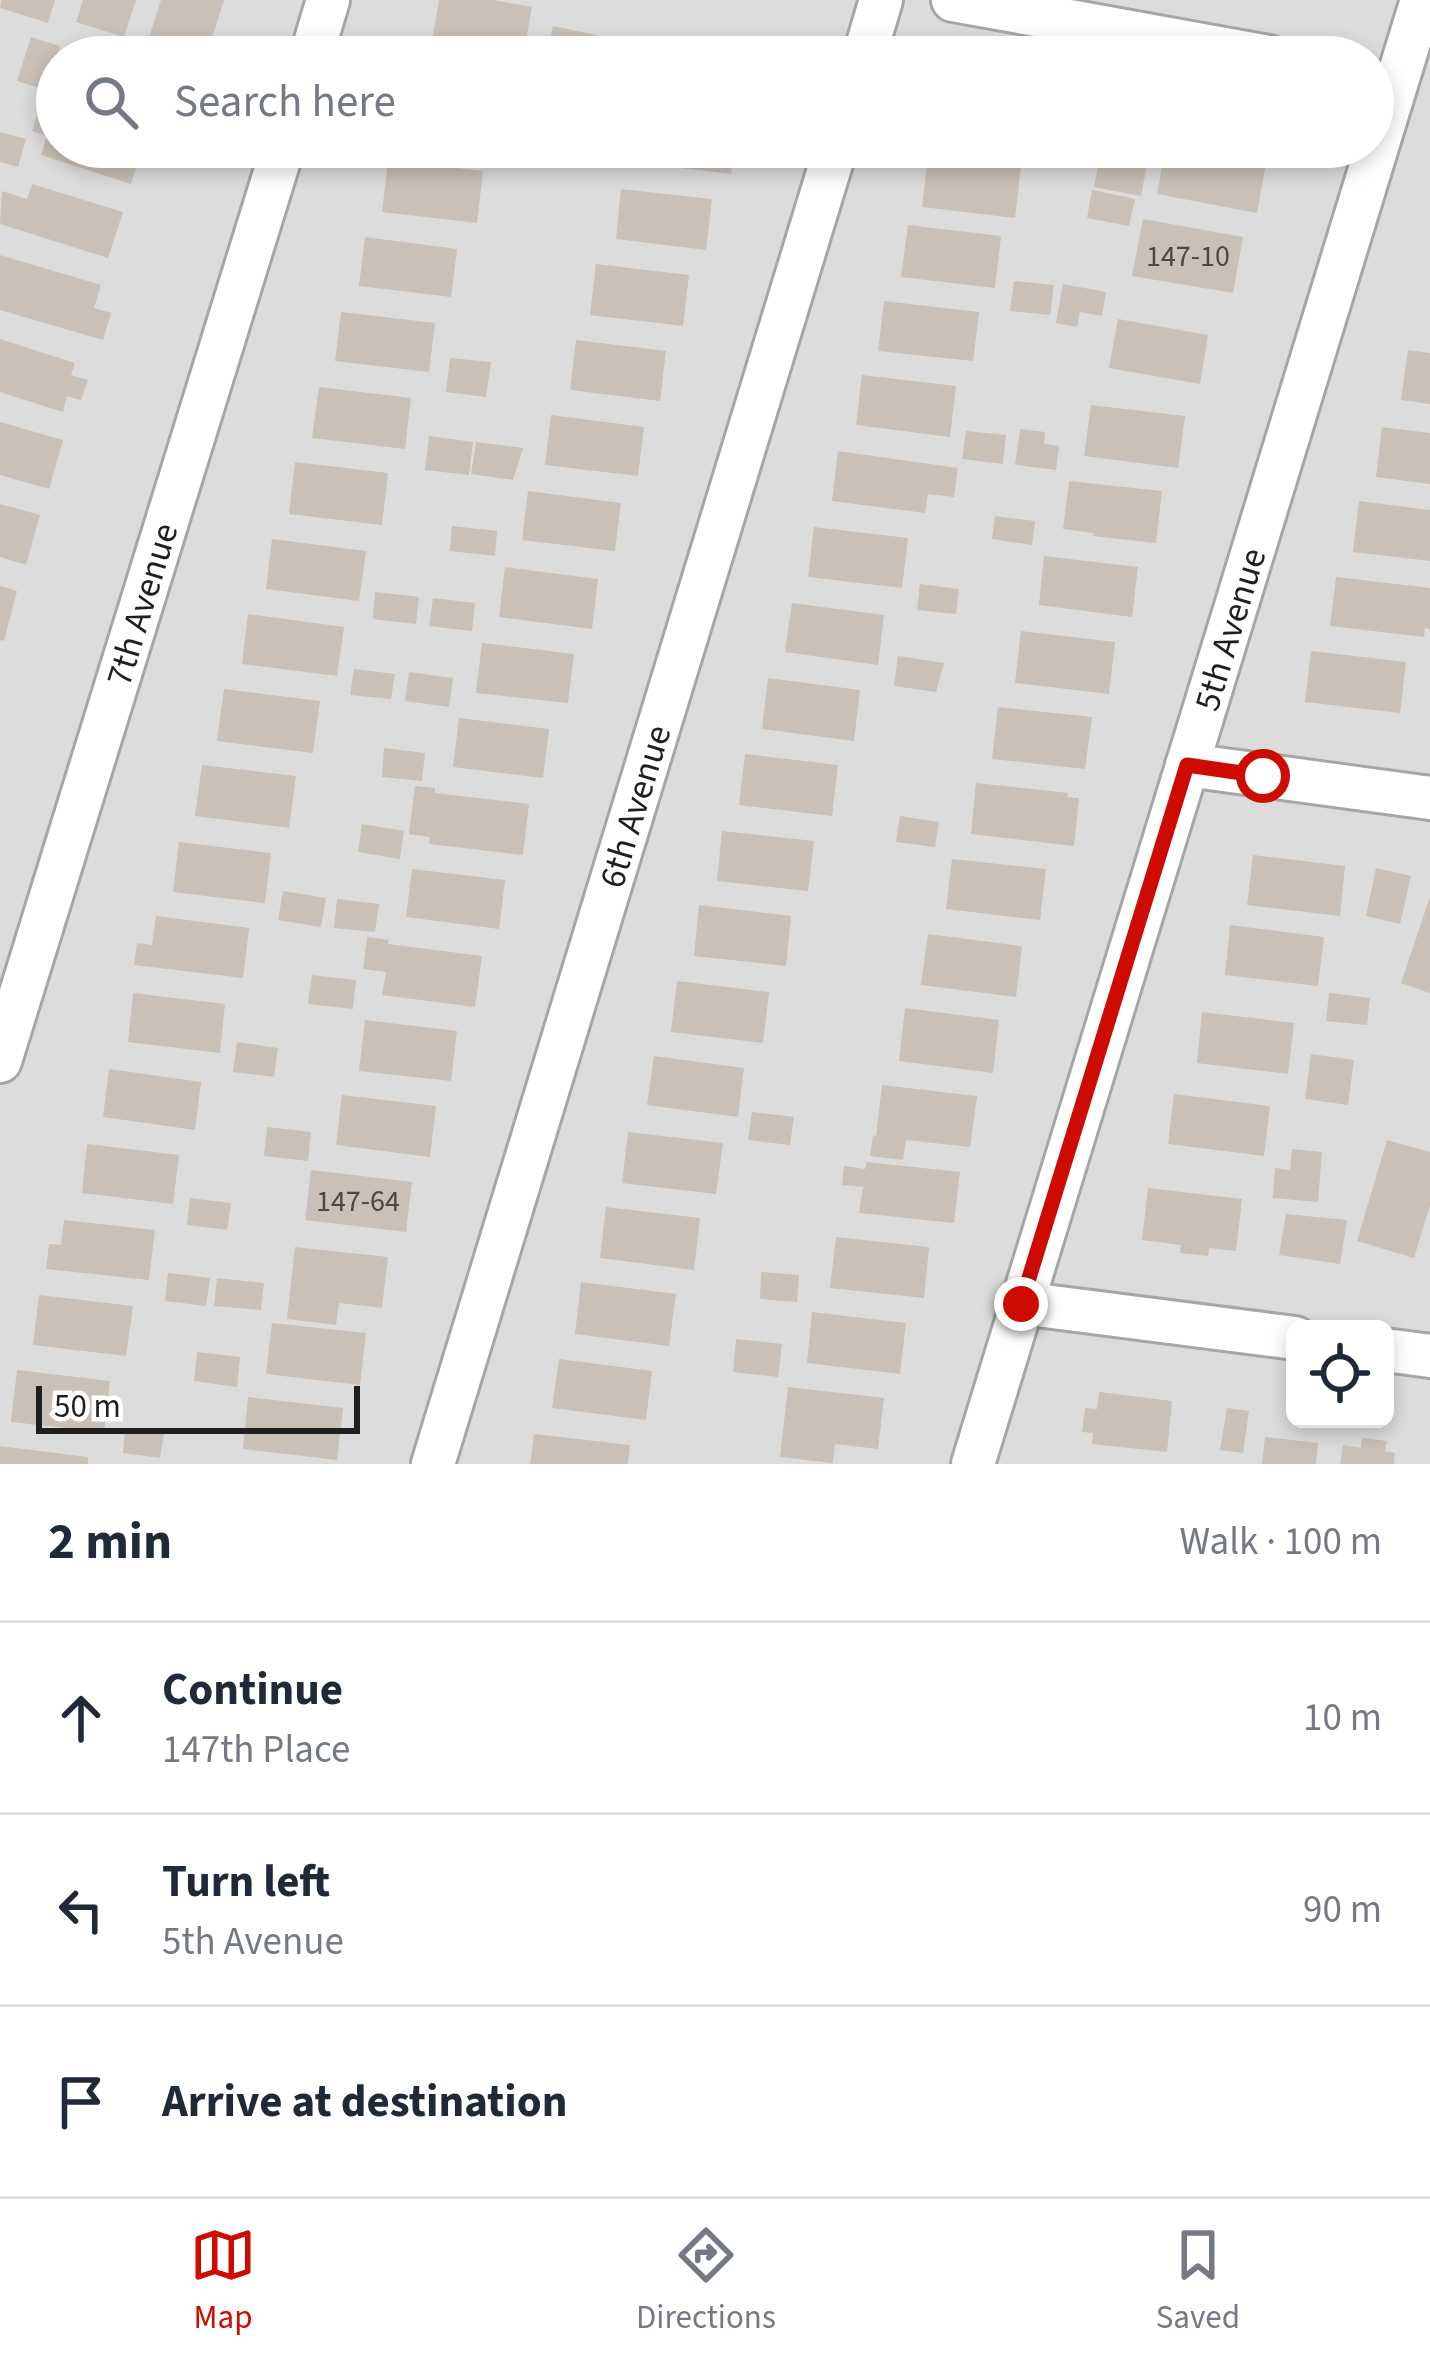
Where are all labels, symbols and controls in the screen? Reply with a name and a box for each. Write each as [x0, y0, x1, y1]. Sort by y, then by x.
search box [36, 36, 1394, 168]
icon: search [78, 69, 144, 135]
text: Search here [174, 70, 396, 134]
house number: 147-10 [1146, 235, 1230, 278]
street label: 7th Avenue [94, 517, 191, 692]
street label: 5th Avenue [1182, 542, 1279, 717]
street label: 6th Avenue [587, 719, 684, 894]
route start [1236, 749, 1290, 803]
house number: 147-64 [316, 1180, 400, 1223]
route end [994, 1277, 1048, 1331]
map controls [1286, 1320, 1394, 1428]
button: locate [1286, 1320, 1394, 1428]
scale bar [36, 1380, 360, 1433]
text: 50 m [54, 1383, 121, 1430]
text: 2 min [48, 1506, 172, 1578]
text: Walk · 100 m [1179, 1514, 1382, 1570]
text: Continue [162, 1658, 343, 1722]
icon: ahead [48, 1685, 114, 1751]
text: 10 m [1303, 1690, 1382, 1746]
text: 147th Place [162, 1722, 350, 1778]
text: Turn left [162, 1850, 330, 1914]
icon: left [48, 1877, 114, 1943]
text: 90 m [1303, 1882, 1382, 1938]
text: 5th Avenue [162, 1914, 344, 1970]
icon: arrive [48, 2069, 114, 2135]
text: Arrive at destination [162, 2070, 567, 2134]
tab: Map [190, 2222, 256, 2341]
tab: Directions [636, 2222, 776, 2341]
tab: Saved [1156, 2222, 1240, 2341]

